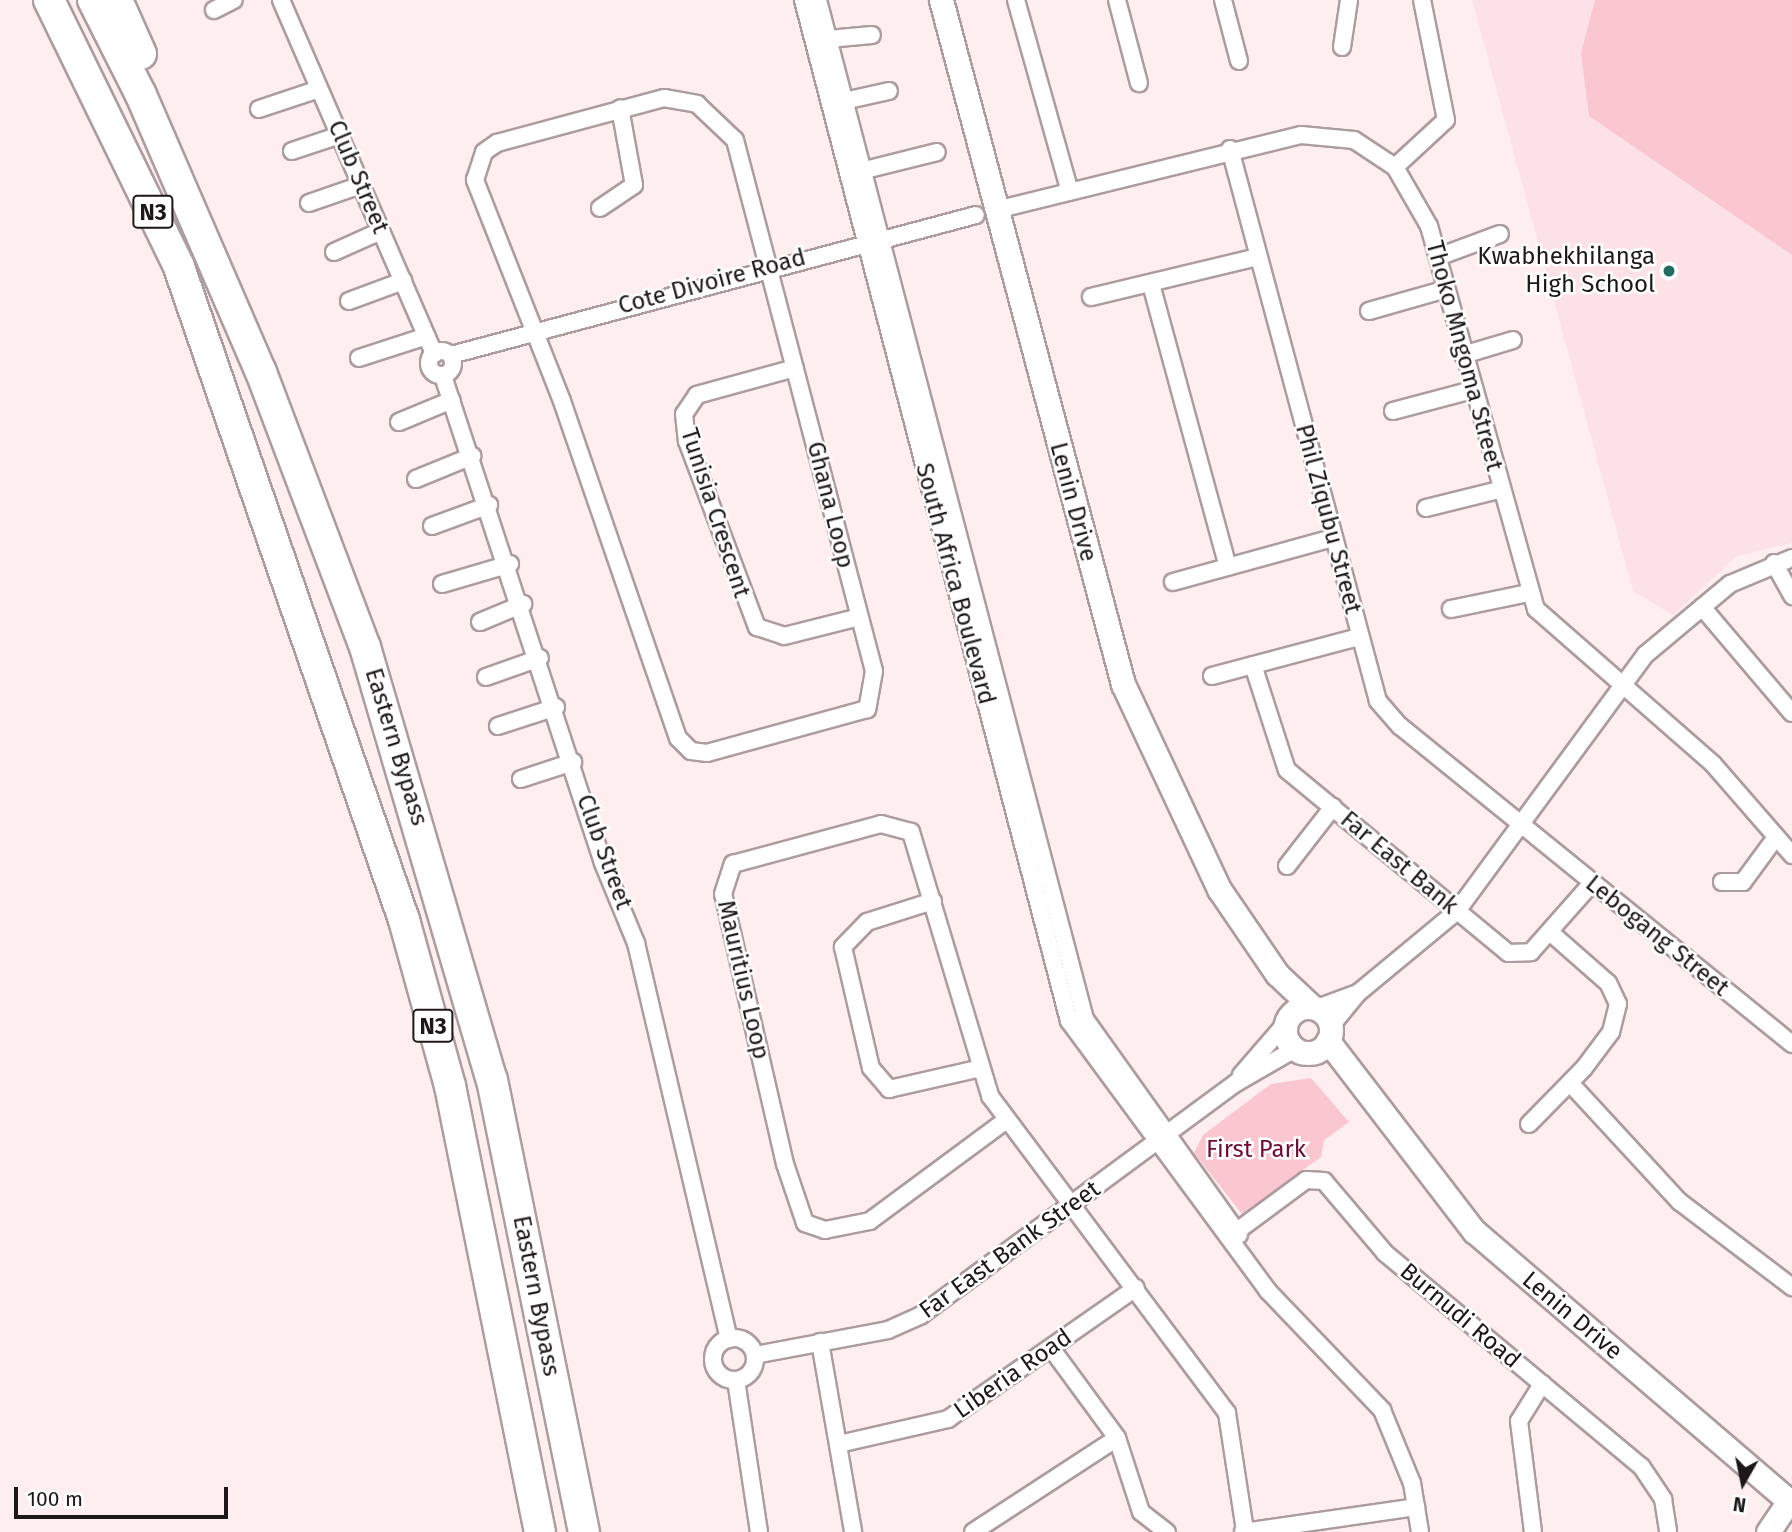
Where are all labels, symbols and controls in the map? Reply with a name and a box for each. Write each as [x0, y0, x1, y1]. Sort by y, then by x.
street label: Club Street [321, 116, 395, 238]
road number: N3 [132, 192, 174, 232]
street label: Thoko Mngoma Street [1419, 238, 1509, 474]
street label: Cote Divoire Road [615, 243, 809, 321]
place label: Kwabhekhilanga High School [1477, 243, 1655, 299]
marker: Kwabhekhilanga High School [1661, 263, 1677, 279]
street label: Phil Ziqubu Street [1289, 421, 1367, 617]
street label: Tunisia Crescent [674, 425, 756, 601]
street label: Ghana Loop [800, 439, 860, 571]
street label: Lenin Drive [1043, 439, 1103, 565]
street label: South Africa Boulevard [909, 460, 1001, 708]
street label: Eastern Bypass [358, 665, 434, 829]
street label: Club Street [570, 791, 638, 913]
street label: Far East Bank [1334, 805, 1464, 921]
street label: Lebogang Street [1580, 869, 1734, 1003]
street label: Mauritius Loop [711, 898, 775, 1062]
road number: N3 [412, 1007, 454, 1046]
park label: First Park [1206, 1136, 1306, 1164]
street label: Far East Bank Street [914, 1175, 1106, 1325]
street label: Eastern Bypass [506, 1213, 566, 1379]
street label: Burnudi Road [1394, 1257, 1526, 1375]
street label: Lenin Drive [1516, 1266, 1628, 1366]
street label: Liberia Road [949, 1323, 1077, 1425]
north arrow [1708, 1448, 1778, 1518]
scale bar [18, 1472, 231, 1516]
text: 100 m [27, 1486, 83, 1512]
text: N [1732, 1492, 1748, 1517]

